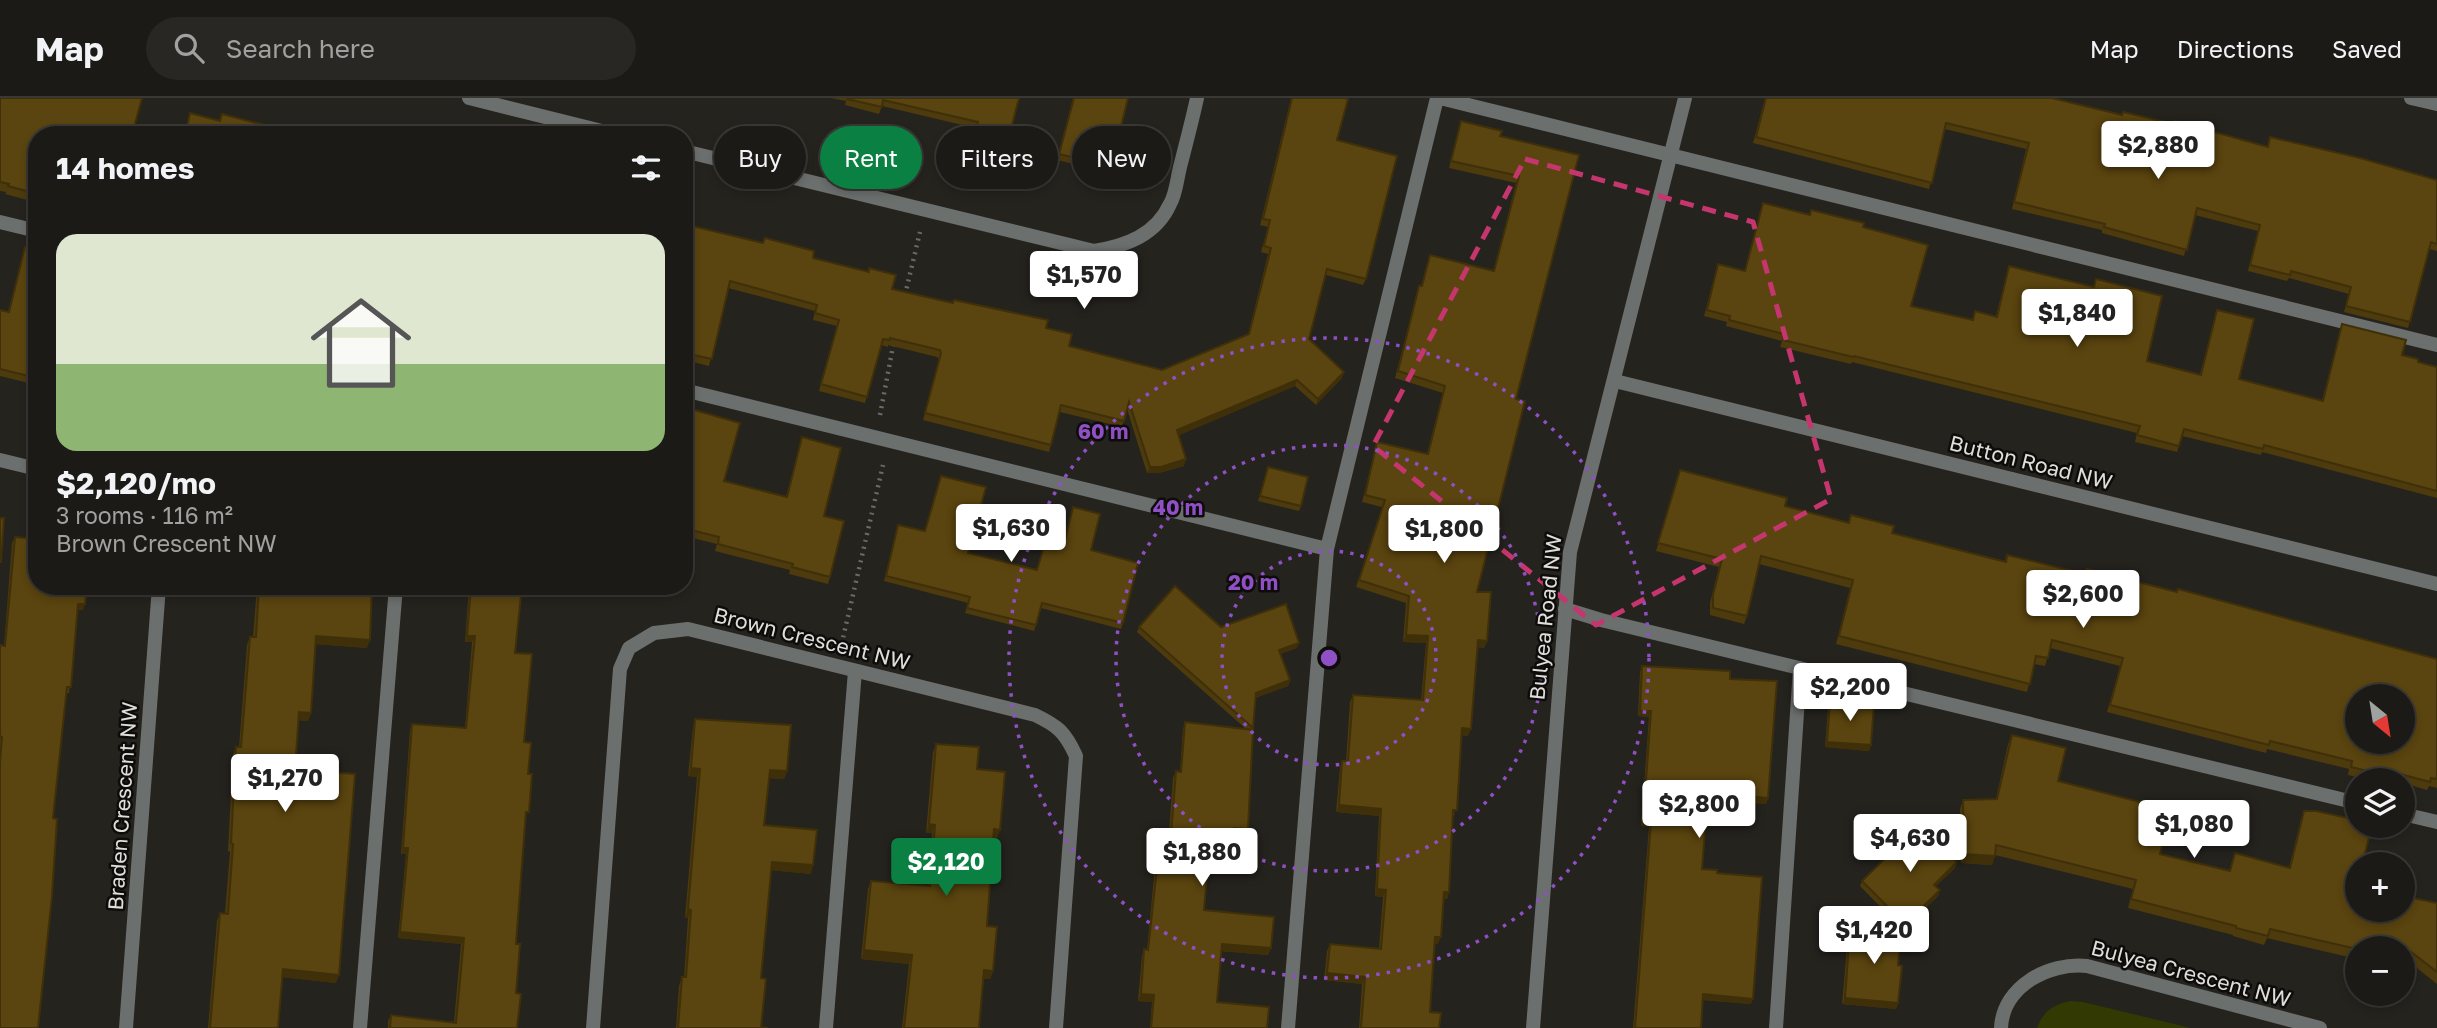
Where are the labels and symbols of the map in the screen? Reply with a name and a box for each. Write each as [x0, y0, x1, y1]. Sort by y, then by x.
pin: $2,880 [2101, 122, 2215, 181]
pin: $1,570 [1027, 252, 1141, 311]
pin: $1,840 [2020, 289, 2134, 349]
text: 60 m [1078, 418, 1128, 444]
street label: Button Road NW [1947, 429, 2115, 495]
text: 40 m [1153, 494, 1203, 520]
pin: $1,630 [954, 504, 1068, 564]
pin: $1,800 [1387, 505, 1501, 565]
street label: Bulyea Road NW [1523, 533, 1567, 701]
text: 20 m [1228, 569, 1278, 595]
pin: $2,600 [2026, 570, 2140, 630]
street label: Brown Crescent NW [711, 601, 913, 675]
centre of rings [1317, 646, 1341, 670]
pin: $2,200 [1793, 664, 1907, 723]
north arrow [2345, 684, 2415, 754]
street label: Braden Crescent NW [102, 701, 142, 911]
pin: $1,270 [228, 754, 342, 814]
pin: $2,800 [1642, 780, 1756, 840]
pin: $1,080 [2137, 800, 2251, 860]
pin: $4,630 [1853, 814, 1967, 874]
pin: $1,880 [1145, 828, 1259, 888]
pin: $2,120 [889, 838, 1003, 898]
pin: $1,420 [1817, 906, 1931, 966]
street label: Bulyea Crescent NW [2088, 934, 2294, 1012]

